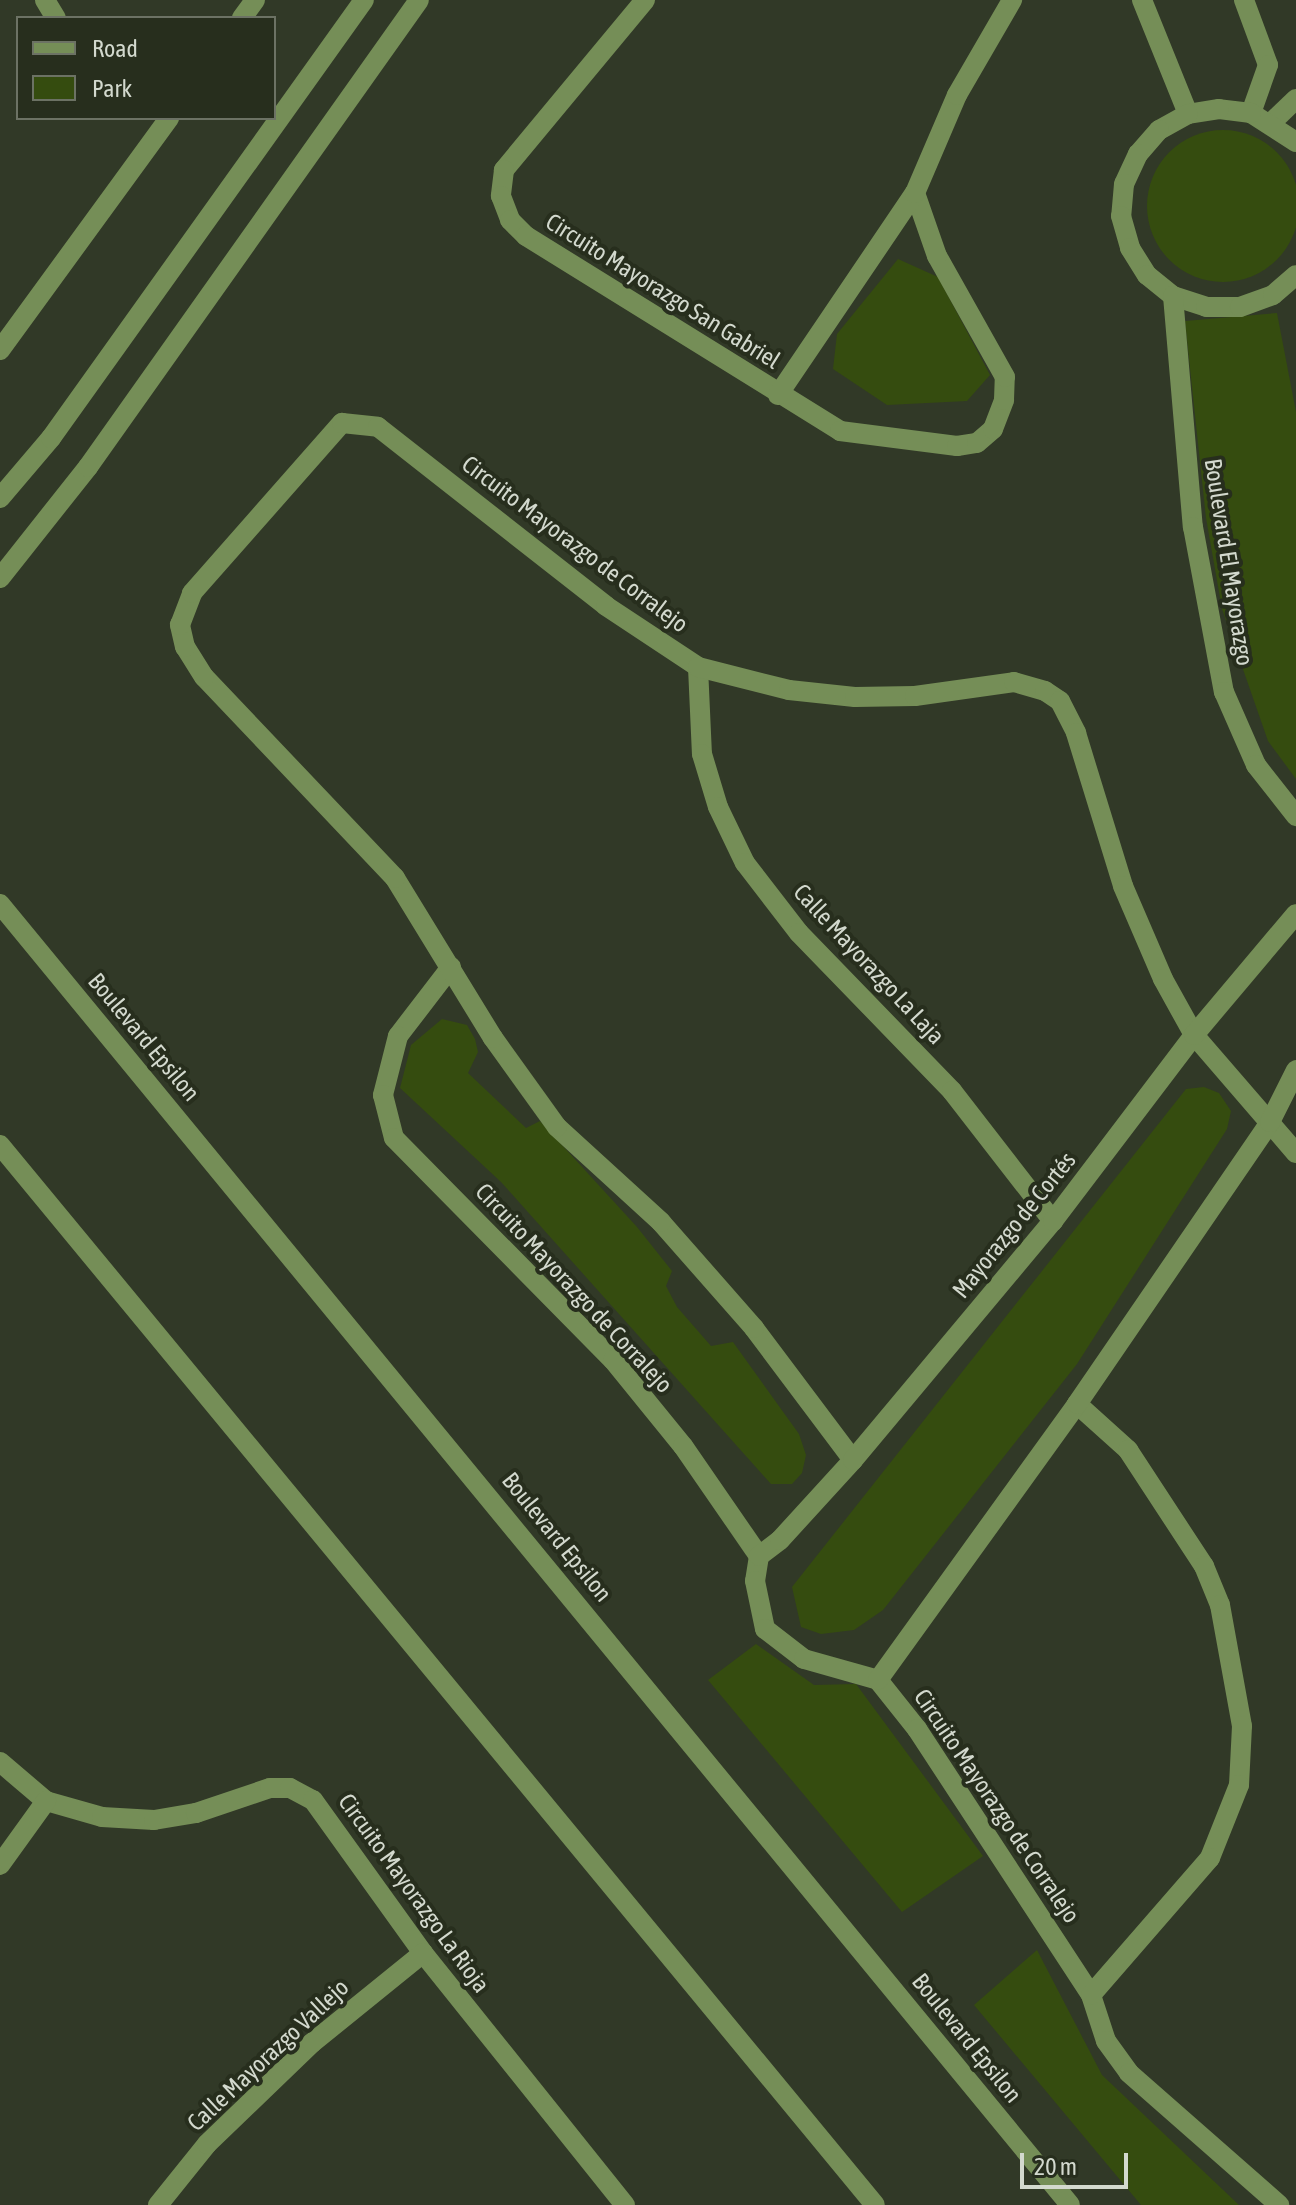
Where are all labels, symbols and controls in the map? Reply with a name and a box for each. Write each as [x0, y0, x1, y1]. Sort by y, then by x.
legend [16, 16, 276, 120]
text: Road [92, 35, 138, 62]
text: Park [92, 75, 132, 102]
street label: Circuito Mayorazgo San Gabriel [541, 207, 785, 375]
street label: Circuito Mayorazgo de Corralejo [456, 449, 694, 639]
street label: Boulevard El Mayorazgo [1198, 456, 1260, 668]
street label: Calle Mayorazgo La Laja [787, 878, 951, 1050]
street label: Boulevard Epsilon [82, 967, 206, 1107]
street label: Mayorazgo de Cortés [946, 1146, 1082, 1304]
street label: Circuito Mayorazgo de Corralejo [469, 1177, 679, 1399]
street label: Boulevard Epsilon [496, 1466, 618, 1608]
street label: Circuito Mayorazgo de Corralejo [908, 1684, 1086, 1928]
street label: Circuito Mayorazgo La Rioja [332, 1788, 496, 1998]
street label: Boulevard Epsilon [906, 1967, 1028, 2109]
street label: Calle Mayorazgo Vallejo [181, 1973, 355, 2137]
scale bar [1024, 2137, 1132, 2187]
text: 20 m [1034, 2153, 1077, 2180]

